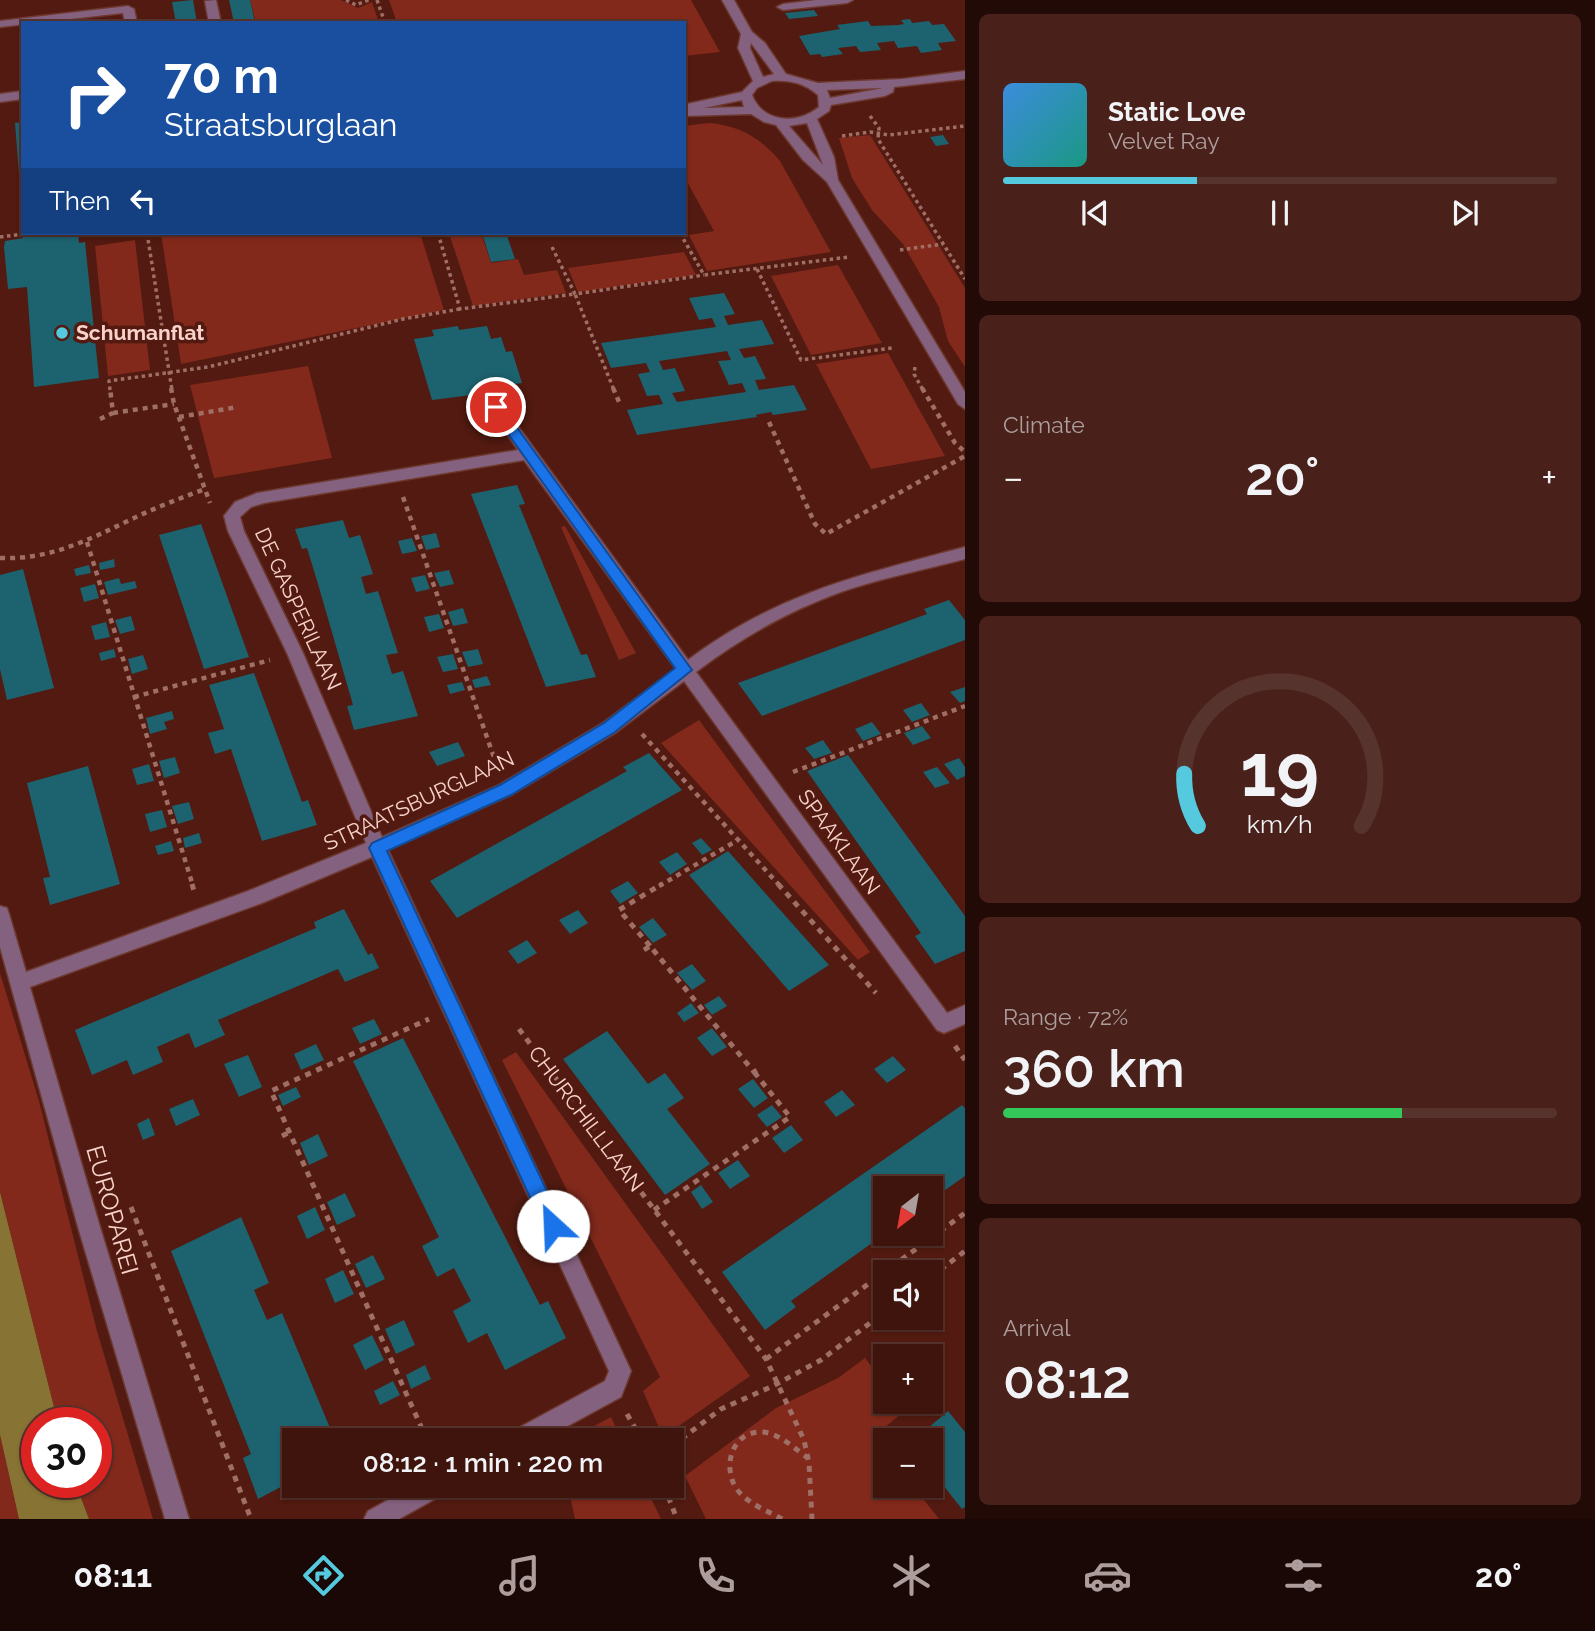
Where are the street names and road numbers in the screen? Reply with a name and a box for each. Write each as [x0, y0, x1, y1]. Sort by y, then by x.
street label: DE GASPERILAAN [250, 524, 347, 694]
street label: STRAATSBURGLAAN [320, 745, 518, 856]
street label: SPAAKLAAN [793, 784, 886, 899]
street label: CHURCHILLLAAN [523, 1041, 649, 1196]
street label: EUROPAREI [80, 1142, 145, 1278]

